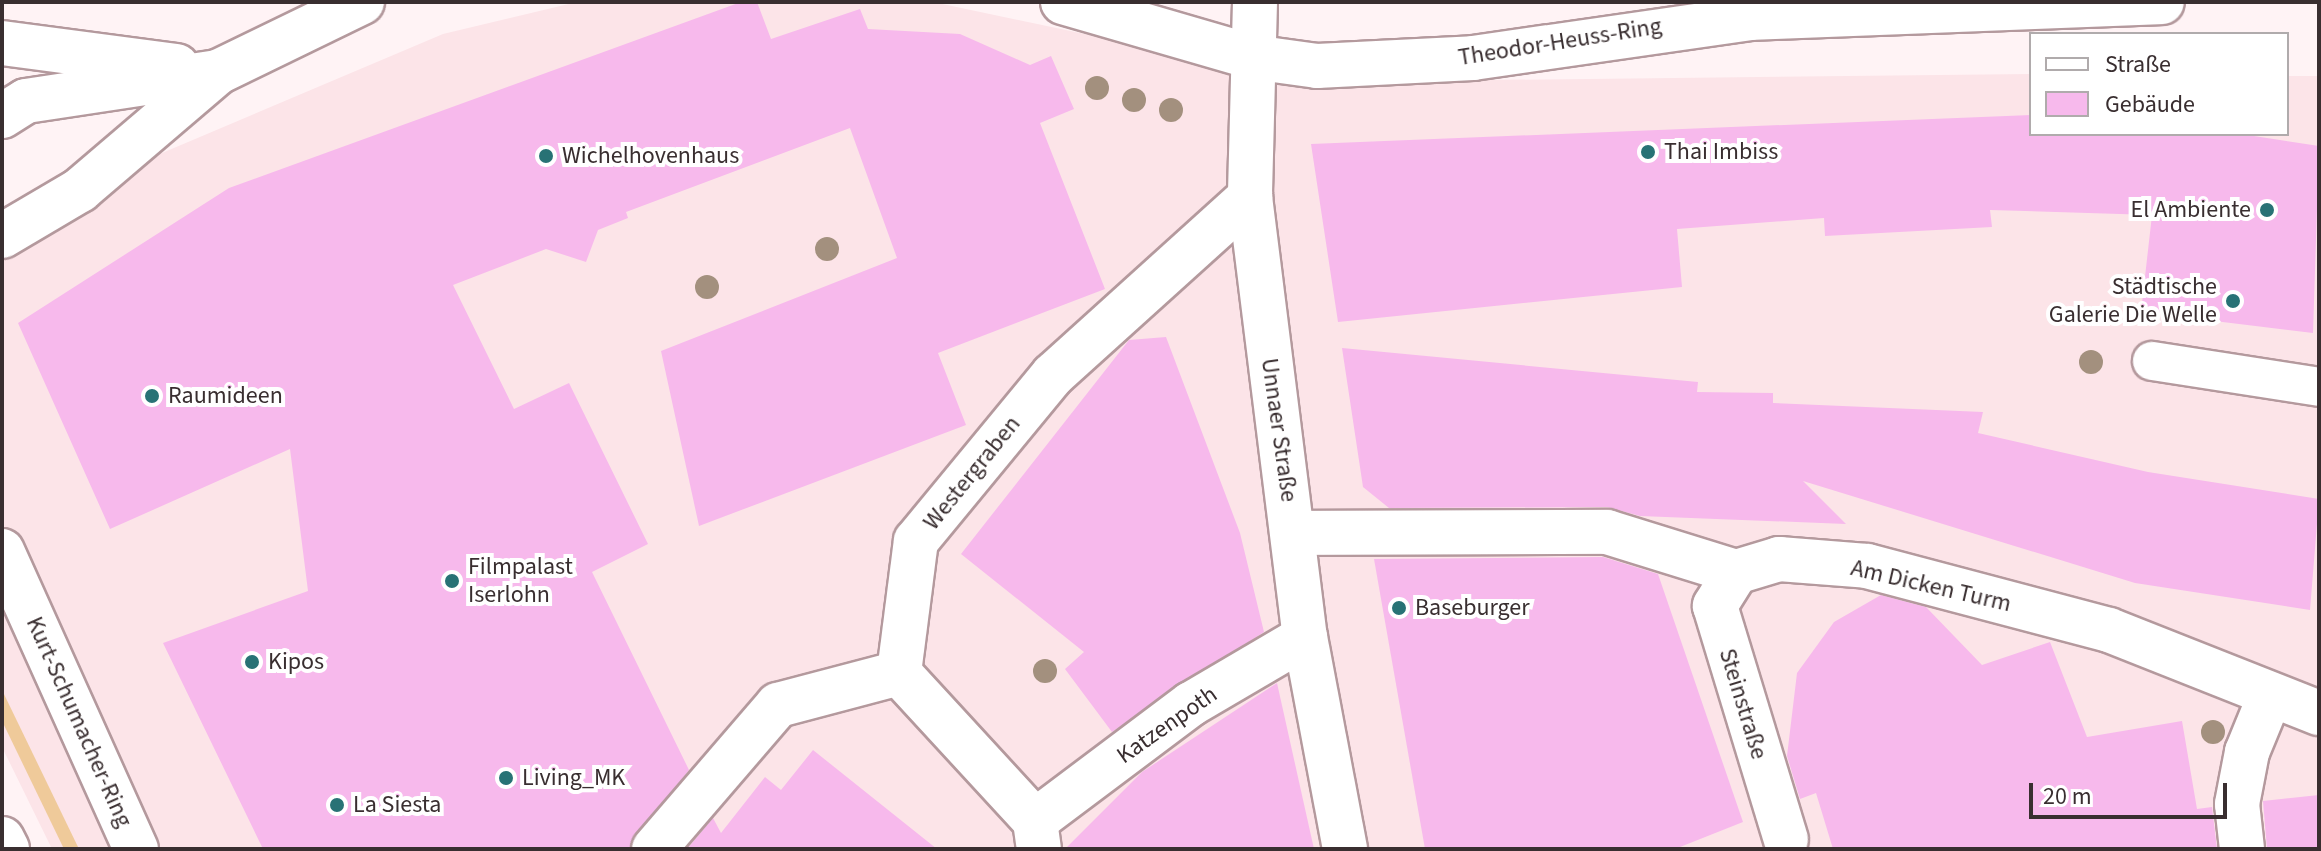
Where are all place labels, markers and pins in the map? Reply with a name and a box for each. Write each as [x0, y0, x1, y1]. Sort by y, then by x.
place label: Thai Imbiss [1664, 138, 1778, 166]
place label: Wichelhovenhaus [562, 142, 739, 170]
marker: Thai Imbiss [1639, 143, 1657, 161]
marker: Wichelhovenhaus [537, 147, 555, 165]
place label: El Ambiente [2131, 196, 2251, 224]
marker: El Ambiente [2258, 201, 2276, 219]
place label: Städtische Galerie Die Welle [2049, 273, 2217, 329]
marker: Städtische Galerie Die Welle [2224, 292, 2242, 310]
place label: Raumideen [168, 382, 283, 410]
marker: Raumideen [143, 387, 161, 405]
place label: Filmpalast Iserlohn [468, 553, 573, 609]
marker: Filmpalast Iserlohn [443, 572, 461, 590]
place label: Baseburger [1415, 594, 1530, 622]
marker: Baseburger [1390, 599, 1408, 617]
place label: Kipos [268, 648, 324, 676]
marker: Kipos [243, 653, 261, 671]
place label: Living_MK [522, 764, 625, 792]
marker: Living_MK [497, 769, 515, 787]
place label: La Siesta [353, 791, 441, 819]
marker: La Siesta [328, 796, 346, 814]

